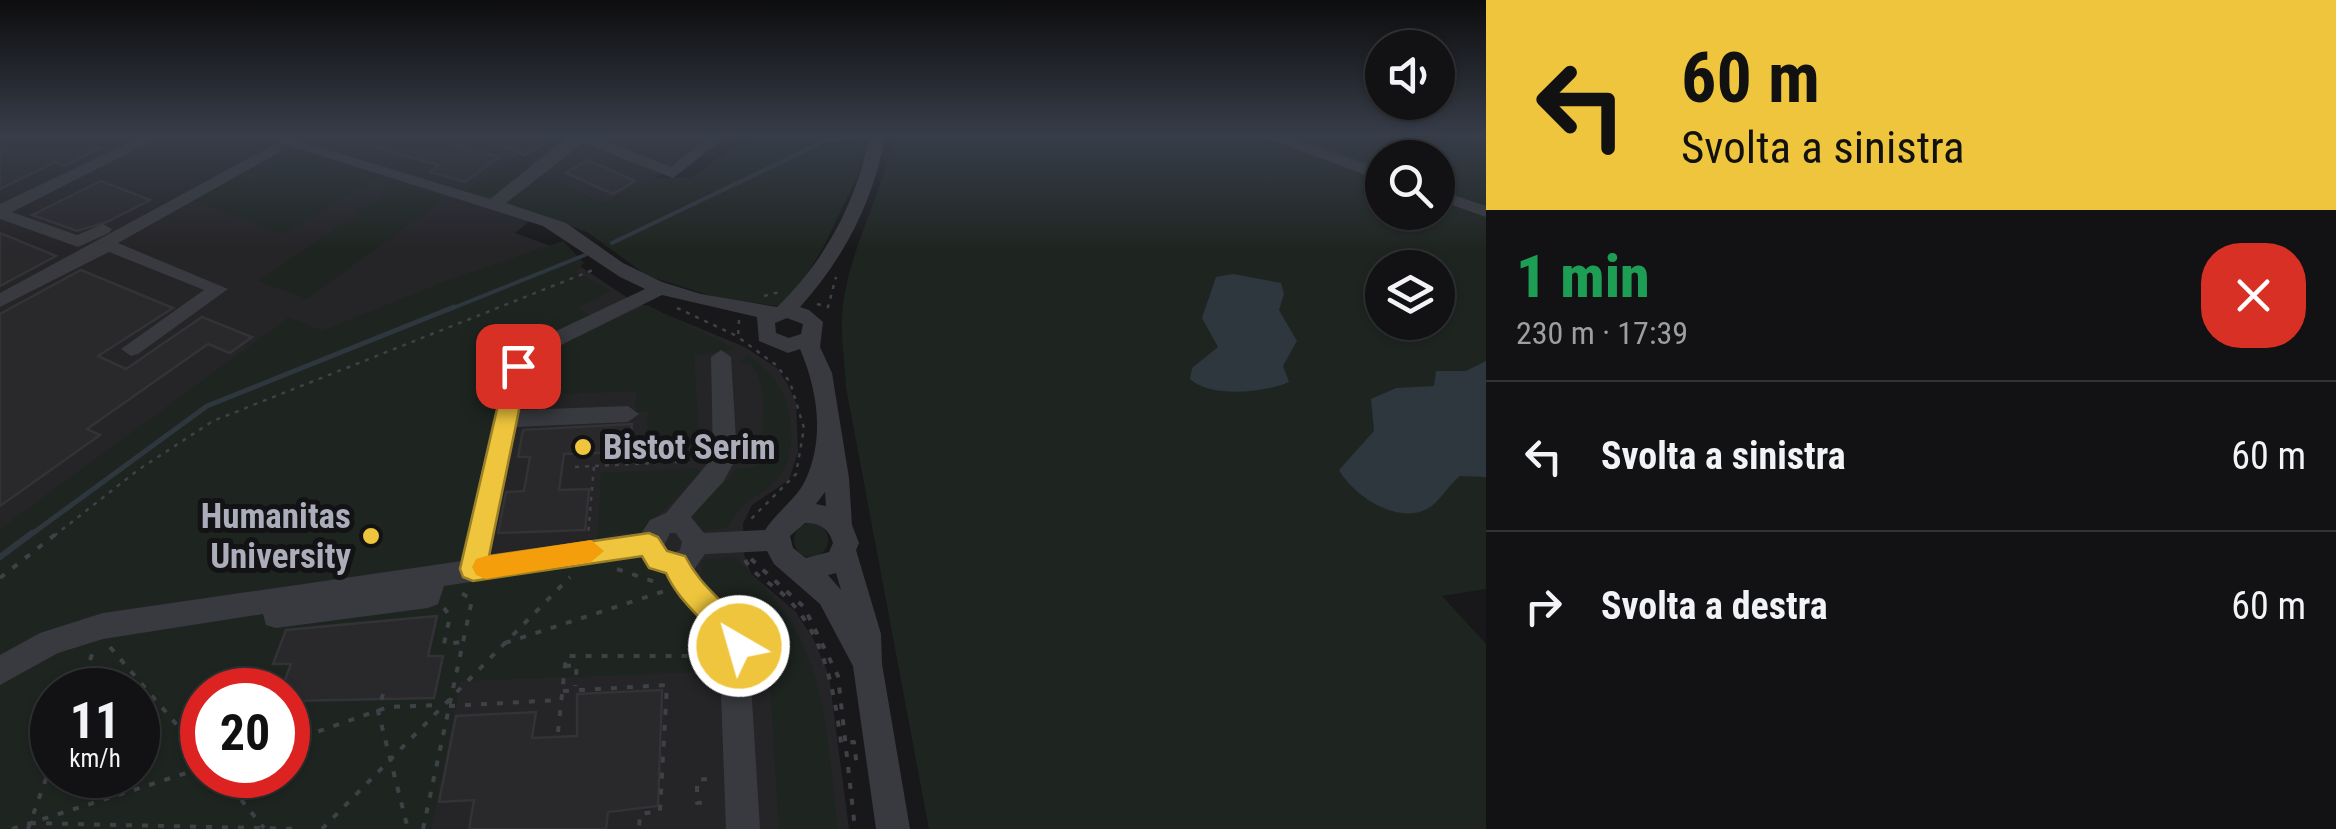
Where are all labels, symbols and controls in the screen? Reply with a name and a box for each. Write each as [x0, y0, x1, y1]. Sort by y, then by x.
map controls [1365, 30, 1455, 340]
button: sound [1365, 30, 1455, 120]
text: 60 m [1681, 37, 1820, 119]
icon: left [1516, 40, 1646, 170]
text: Svolta a sinistra [1681, 121, 1964, 174]
button: search [1365, 140, 1455, 230]
text: 1 min [1516, 241, 1650, 312]
button: close [2201, 243, 2306, 348]
button: layers [1365, 250, 1455, 340]
text: 230 m · 17:39 [1516, 314, 1688, 352]
pin [476, 324, 561, 409]
icon: arrive [491, 339, 546, 394]
place label: Bistot Serim [603, 427, 776, 468]
icon: left [1516, 429, 1571, 484]
text: Svolta a sinistra [1601, 434, 1846, 478]
text: 60 m [2231, 434, 2306, 478]
marker: Bistot Serim [572, 436, 594, 458]
place label: Humanitas University [201, 496, 351, 577]
marker: Humanitas University [360, 525, 382, 547]
icon: right [1516, 579, 1571, 634]
text: Svolta a destra [1601, 584, 1828, 628]
text: 60 m [2231, 584, 2306, 628]
position arrow [687, 594, 791, 698]
speed limit sign: 20 [180, 668, 310, 798]
text: 11 [70, 692, 120, 750]
text: km/h [69, 744, 121, 773]

